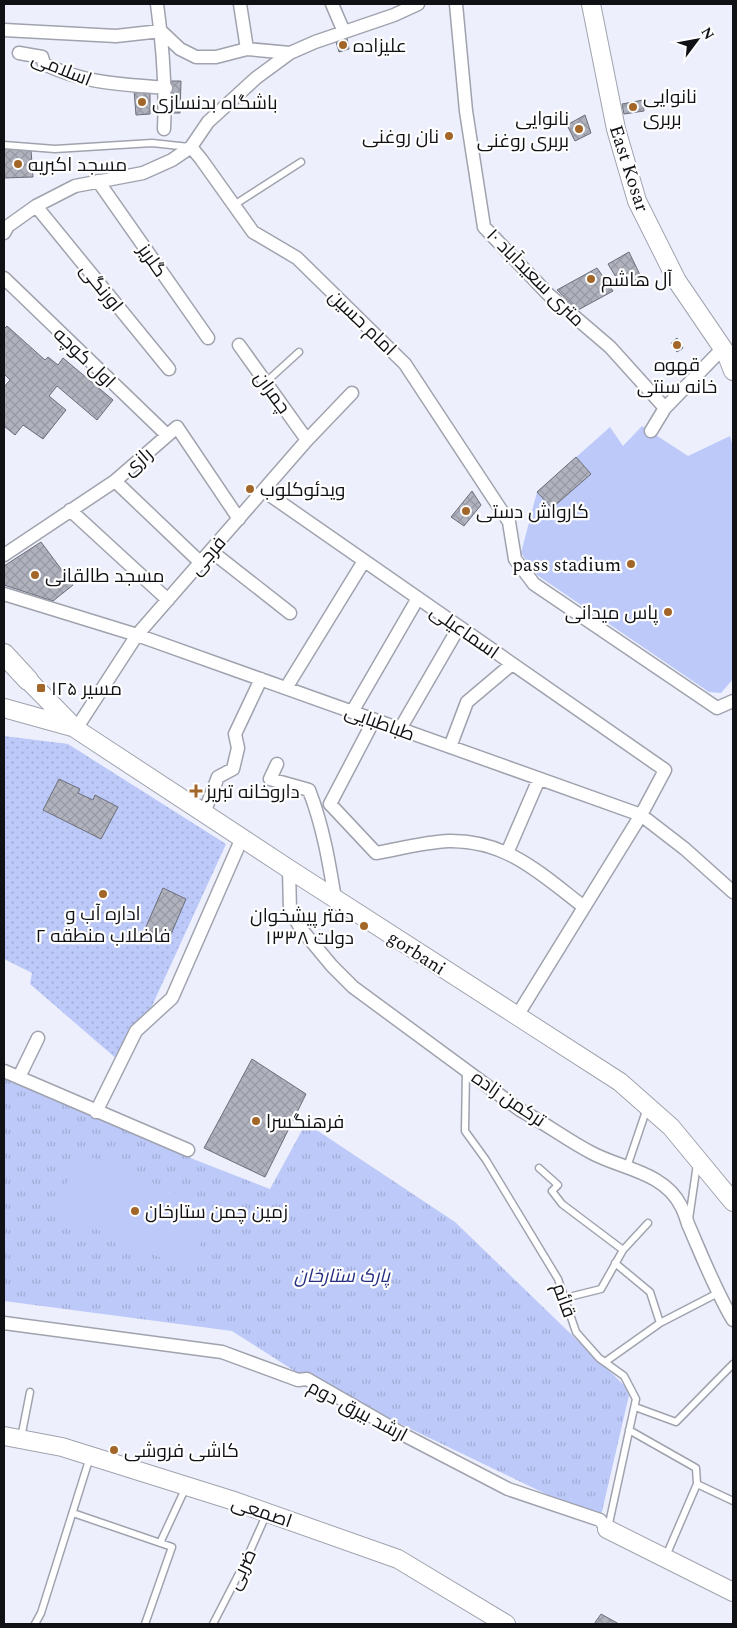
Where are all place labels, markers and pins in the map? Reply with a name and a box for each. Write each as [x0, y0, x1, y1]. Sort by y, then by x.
place label: علیزاده [353, 32, 407, 61]
marker: علیزاده [337, 39, 349, 51]
place label: نانوایی بربری [643, 83, 697, 134]
place label: باشگاه بدنسازی [152, 89, 278, 118]
marker: باشگاه بدنسازی [136, 96, 148, 108]
marker: نانوایی بربری [627, 101, 639, 113]
place label: نانوایی بربری روغنی [477, 105, 569, 156]
place label: نان روغنی [362, 123, 439, 152]
marker: نانوایی بربری روغنی [573, 123, 585, 135]
marker: نان روغنی [443, 130, 455, 142]
place label: مسجد اکبریه [28, 151, 127, 180]
marker: مسجد اکبریه [12, 158, 24, 170]
place label: آل هاشم [601, 266, 672, 295]
marker: آل هاشم [585, 273, 597, 285]
marker: قهوه خانه سنتی [671, 339, 683, 351]
place label: قهوه خانه سنتی [637, 351, 717, 402]
place label: ویدئوکلوب [260, 476, 345, 505]
marker: ویدئوکلوب [244, 483, 256, 495]
place label: کارواش دستی [476, 498, 589, 527]
marker: کارواش دستی [460, 505, 472, 517]
place label: pass stadium [512, 551, 621, 580]
marker: pass stadium [625, 558, 637, 570]
place label: مسجد طالقانی [45, 562, 164, 591]
marker: مسجد طالقانی [29, 569, 41, 581]
place label: پاس میدانی [565, 599, 658, 628]
marker: پاس میدانی [662, 606, 674, 618]
place label: مسیر ۱۲۵ [51, 675, 122, 704]
marker: مسیر ۱۲۵ [35, 682, 47, 694]
place label: داروخانه تبریز [205, 778, 300, 807]
marker: داروخانه تبریز [190, 785, 202, 797]
marker: اداره آب و فاضلاب منطقه ۲ [97, 888, 109, 900]
place label: اداره آب و فاضلاب منطقه ۲ [35, 900, 171, 951]
place label: دفتر پیشخوان دولت ۱۳۳۸ [250, 902, 354, 953]
marker: دفتر پیشخوان دولت ۱۳۳۸ [358, 920, 370, 932]
place label: فرهنگسرا [266, 1108, 344, 1137]
marker: فرهنگسرا [250, 1115, 262, 1127]
place label: زمین چمن ستارخان [145, 1198, 288, 1227]
marker: زمین چمن ستارخان [129, 1205, 141, 1217]
place label: کاشی فروشی [124, 1437, 239, 1466]
marker: کاشی فروشی [108, 1444, 120, 1456]

